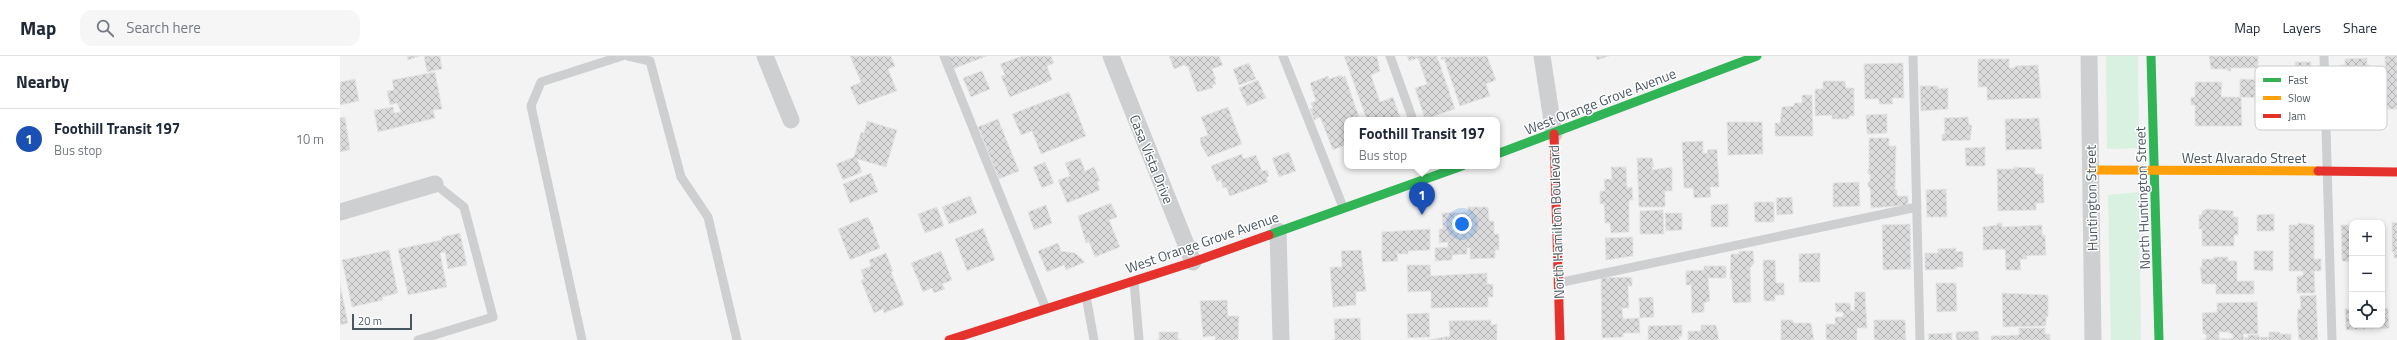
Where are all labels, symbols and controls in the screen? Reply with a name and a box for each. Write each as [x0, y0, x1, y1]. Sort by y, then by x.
search box [80, 10, 360, 46]
text: Map [20, 13, 56, 42]
text: Search here [126, 16, 201, 39]
icon: search [94, 17, 116, 39]
text: Map [2234, 17, 2260, 38]
text: Layers [2282, 17, 2321, 38]
text: Share [2343, 17, 2377, 38]
street label: West Orange Grove Avenue [1521, 62, 1679, 140]
legend [2255, 66, 2387, 130]
text: Nearby [16, 69, 69, 95]
text: Fast [2288, 72, 2308, 88]
text: Slow [2288, 90, 2311, 106]
text: Jam [2288, 108, 2306, 124]
street label: Casa Vista Drive [1125, 111, 1179, 207]
text: Foothill Transit 197 [54, 117, 180, 140]
popup [1344, 117, 1500, 169]
text: Foothill Transit 197 [1359, 122, 1485, 145]
street label: North Huntington Street [2129, 126, 2155, 270]
text: 1 [25, 129, 33, 149]
text: 10 m [296, 129, 324, 149]
text: Bus stop [54, 140, 102, 160]
text: Bus stop [1359, 145, 1407, 165]
street label: North Hamilton Boulevard [1543, 145, 1569, 299]
street label: Huntington Street [2080, 145, 2102, 251]
street label: West Alvarado Street [2182, 147, 2306, 168]
pin: 1 [1409, 182, 1435, 215]
street label: West Orange Grove Avenue [1123, 206, 1281, 278]
your location [1452, 214, 1472, 234]
map controls [2349, 220, 2385, 328]
button: + [2349, 220, 2385, 256]
button: − [2349, 256, 2385, 292]
button: locate [2349, 292, 2385, 328]
scale bar [352, 312, 412, 331]
text: 20 m [358, 313, 382, 329]

